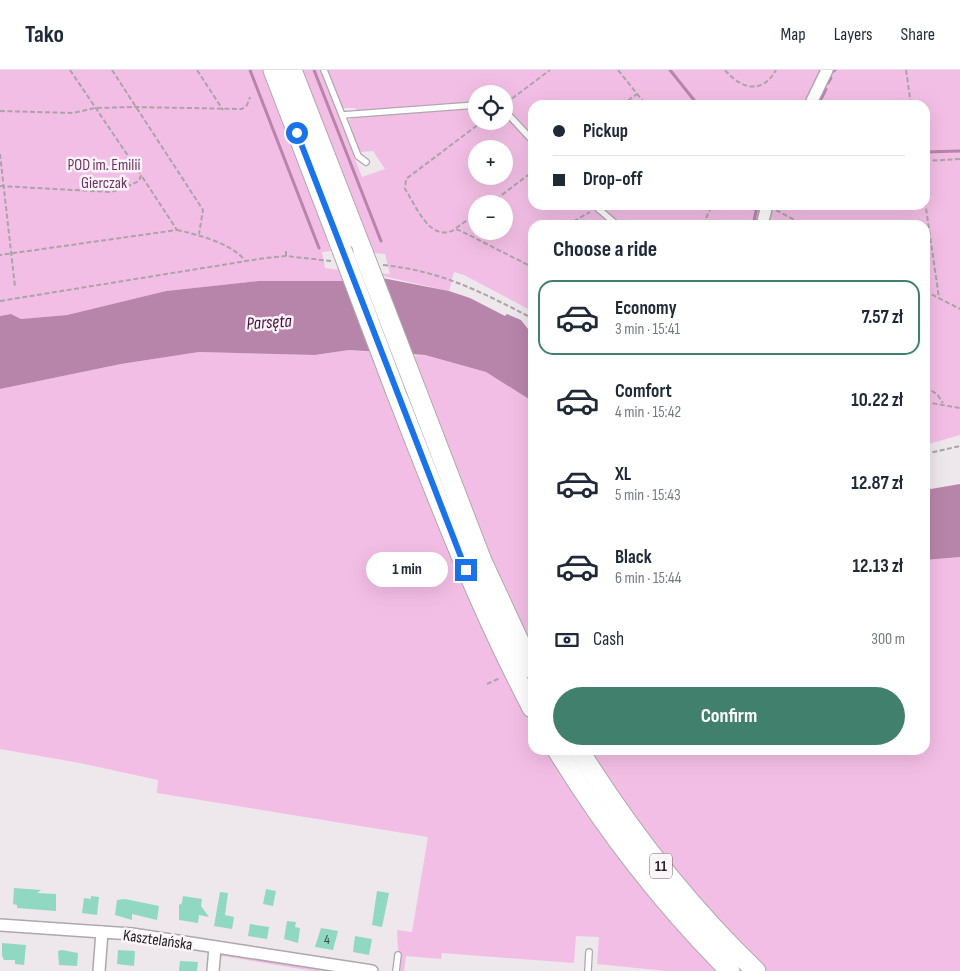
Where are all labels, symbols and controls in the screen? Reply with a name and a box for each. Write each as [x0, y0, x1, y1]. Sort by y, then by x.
text: Tako [25, 20, 64, 49]
text: Map [781, 24, 806, 45]
text: Layers [834, 24, 873, 45]
text: Share [901, 24, 935, 45]
map controls [468, 85, 513, 240]
button: locate [468, 85, 513, 130]
text: Pickup [583, 120, 628, 143]
route start [286, 122, 308, 144]
button: + [468, 140, 513, 185]
park label: POD im. Emilii Gierczak [68, 156, 141, 193]
text: Drop-off [583, 168, 643, 191]
button: − [468, 195, 513, 240]
text: Choose a ride [553, 236, 657, 263]
icon: car [555, 295, 600, 340]
text: Economy [615, 297, 677, 320]
text: 7.57 zł [861, 306, 903, 329]
water label: Parsęta [246, 310, 293, 335]
text: 3 min · 15:41 [615, 320, 680, 339]
icon: car [555, 378, 600, 423]
text: Comfort [615, 380, 672, 403]
text: 10.22 zł [851, 389, 903, 412]
text: 4 min · 15:42 [615, 403, 681, 422]
icon: car [555, 461, 600, 506]
text: XL [615, 463, 631, 486]
text: 12.87 zł [851, 472, 903, 495]
text: 5 min · 15:43 [615, 486, 681, 505]
icon: car [555, 544, 600, 589]
text: Black [615, 546, 652, 569]
callout: 1 min [366, 552, 448, 588]
text: 12.13 zł [852, 555, 903, 578]
route end [455, 559, 477, 581]
text: 1 min [392, 560, 422, 579]
text: 6 min · 15:44 [615, 569, 681, 588]
icon: cash [553, 626, 581, 654]
text: Cash [593, 628, 624, 651]
text: 300 m [871, 630, 905, 649]
button: Confirm [553, 687, 905, 745]
road number: 11 [650, 854, 672, 878]
street label: Kasztelańska [122, 926, 194, 955]
house number: 4 [324, 931, 330, 948]

